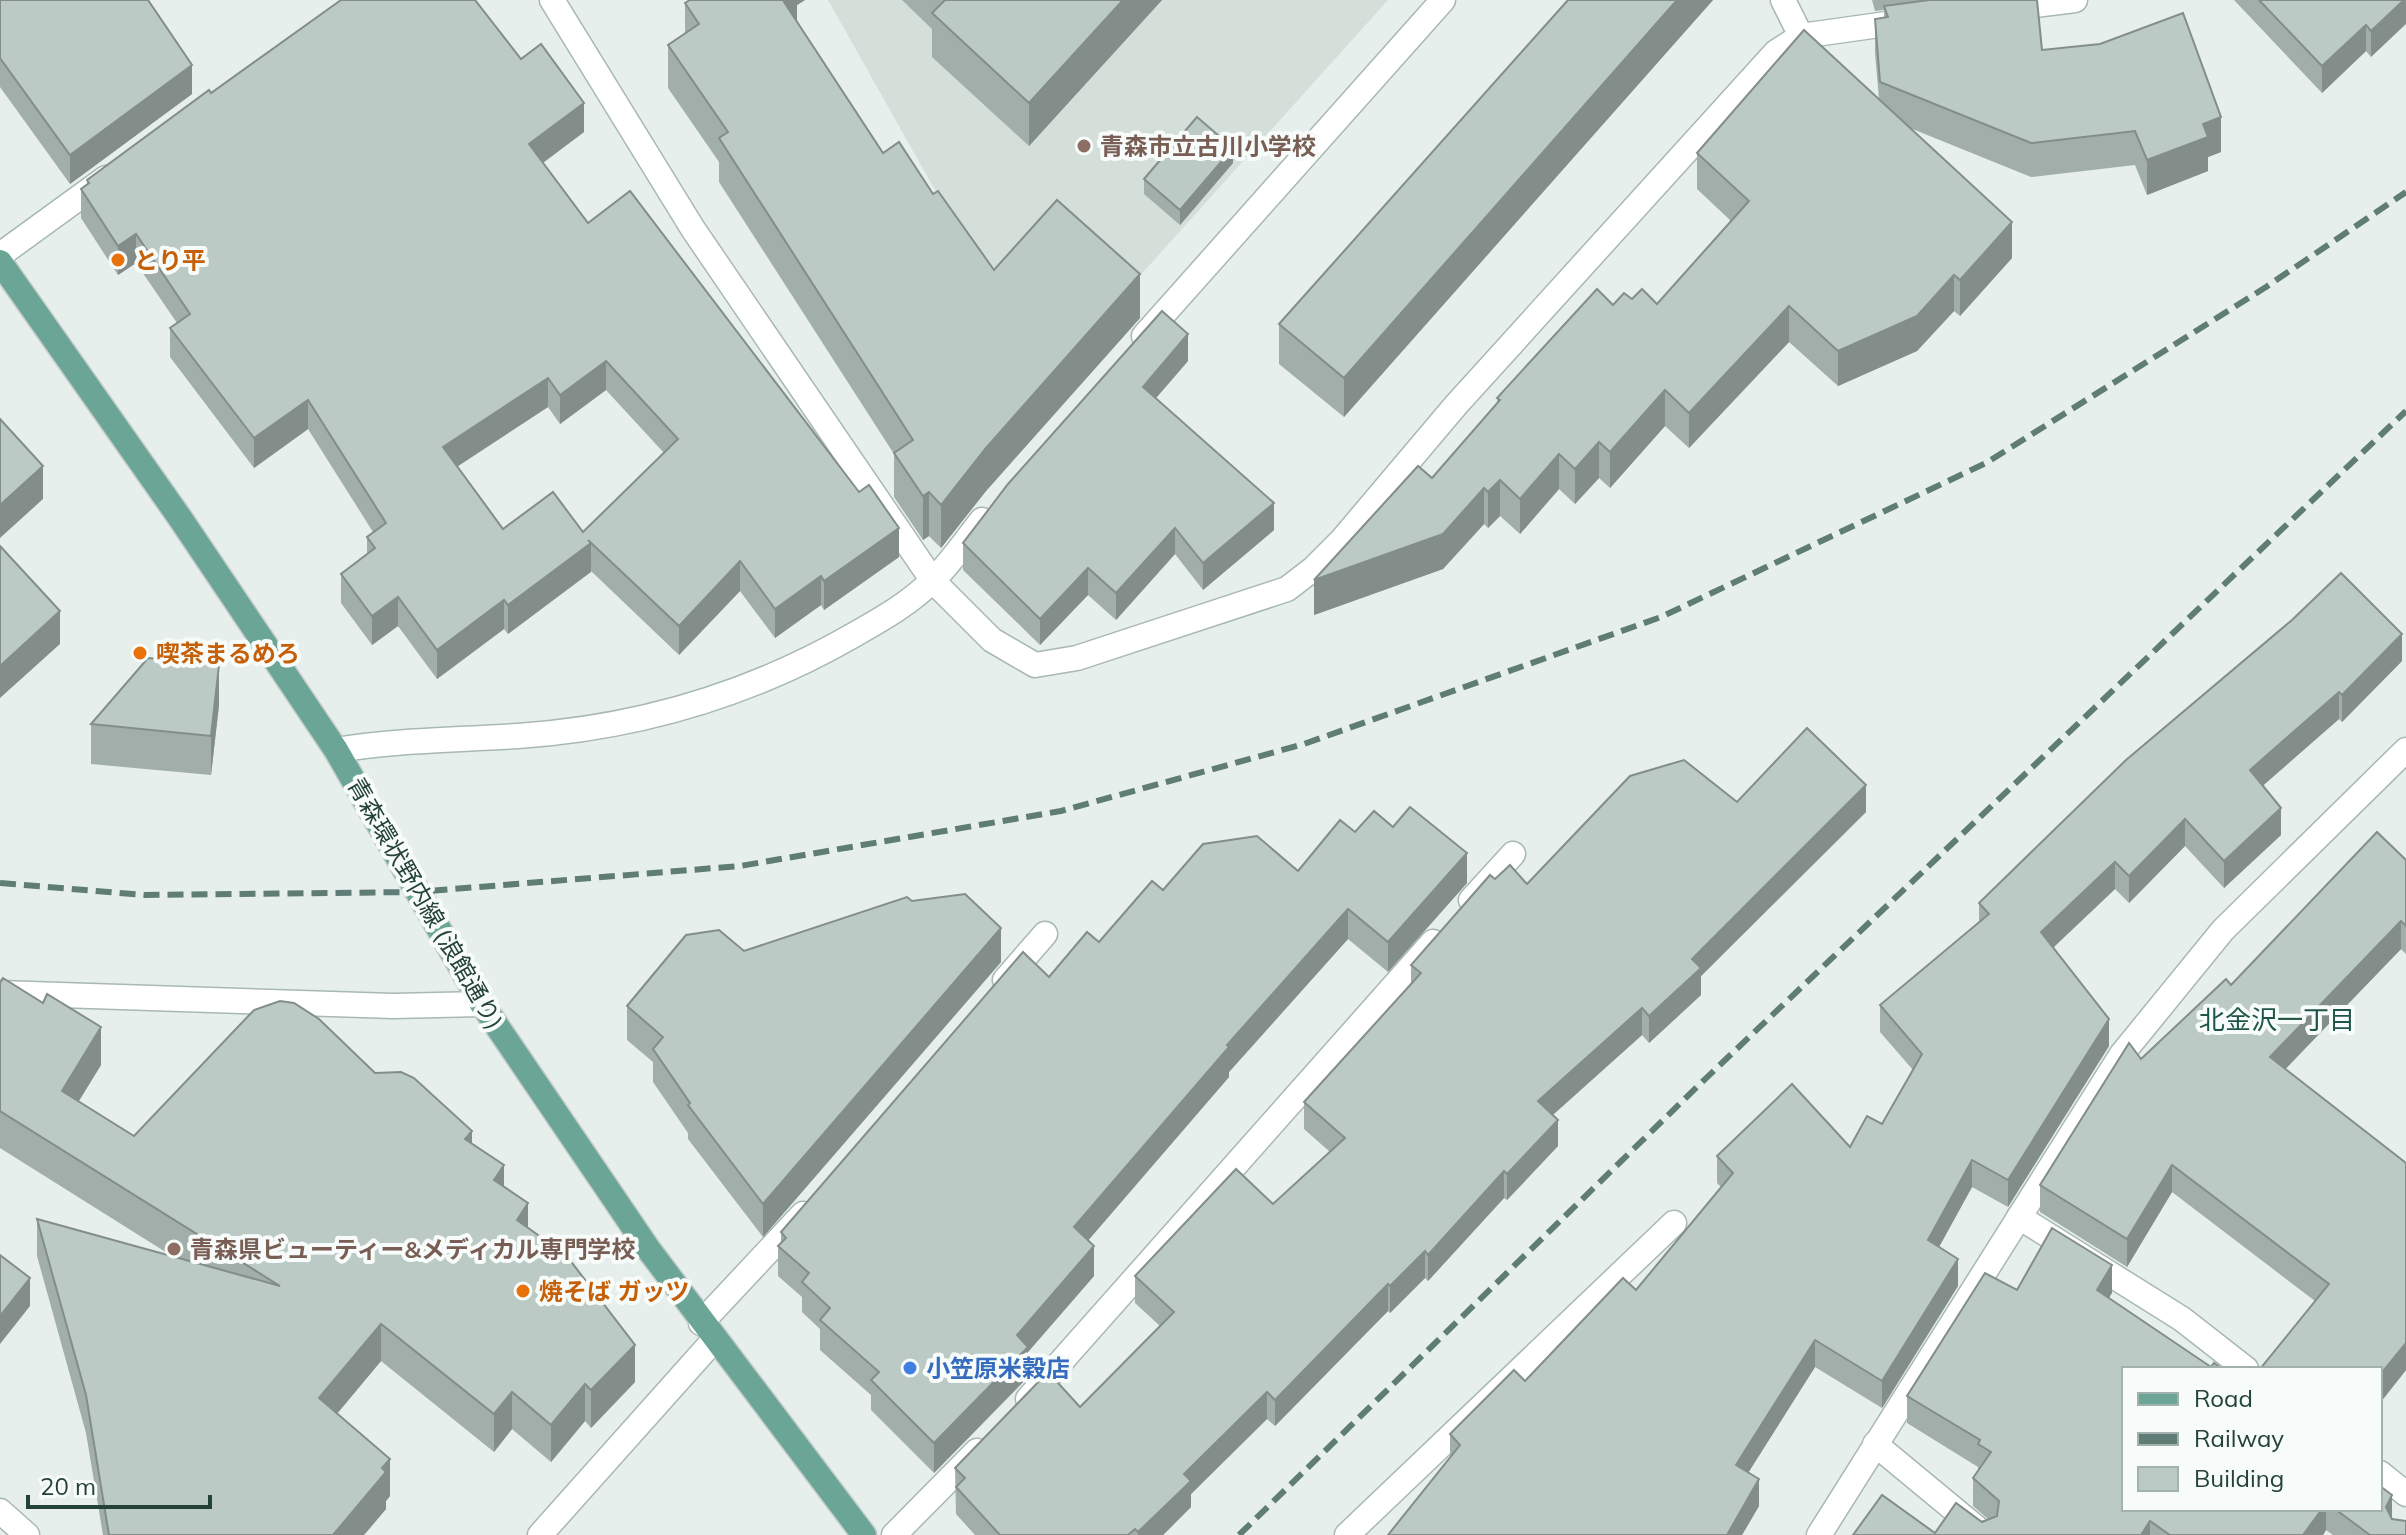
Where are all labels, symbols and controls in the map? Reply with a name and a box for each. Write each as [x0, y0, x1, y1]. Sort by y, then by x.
place label: 青森市立古川小学校 [1100, 131, 1316, 161]
marker: 青森市立古川小学校 [1075, 137, 1093, 155]
place label: とり平 [134, 245, 206, 275]
marker: とり平 [109, 251, 127, 269]
place label: 喫茶まるめろ [156, 638, 300, 668]
marker: 喫茶まるめろ [131, 644, 149, 662]
street label: 青森環状野内線 (浪館通り) [342, 772, 510, 1034]
district label: 北金沢一丁目 [2199, 1003, 2355, 1036]
place label: 青森県ビューティー&メディカル専門学校 [190, 1234, 635, 1264]
marker: 青森県ビューティー&メディカル専門学校 [165, 1240, 183, 1258]
place label: 焼そば ガッツ [539, 1276, 690, 1306]
marker: 焼そば ガッツ [514, 1282, 532, 1300]
place label: 小笠原米穀店 [926, 1353, 1070, 1383]
marker: 小笠原米穀店 [901, 1359, 919, 1377]
legend [2122, 1367, 2382, 1511]
text: Road [2194, 1383, 2253, 1413]
text: Railway [2194, 1423, 2284, 1453]
scale bar [28, 1459, 210, 1509]
text: Building [2194, 1463, 2284, 1493]
text: 20 m [40, 1471, 96, 1501]

